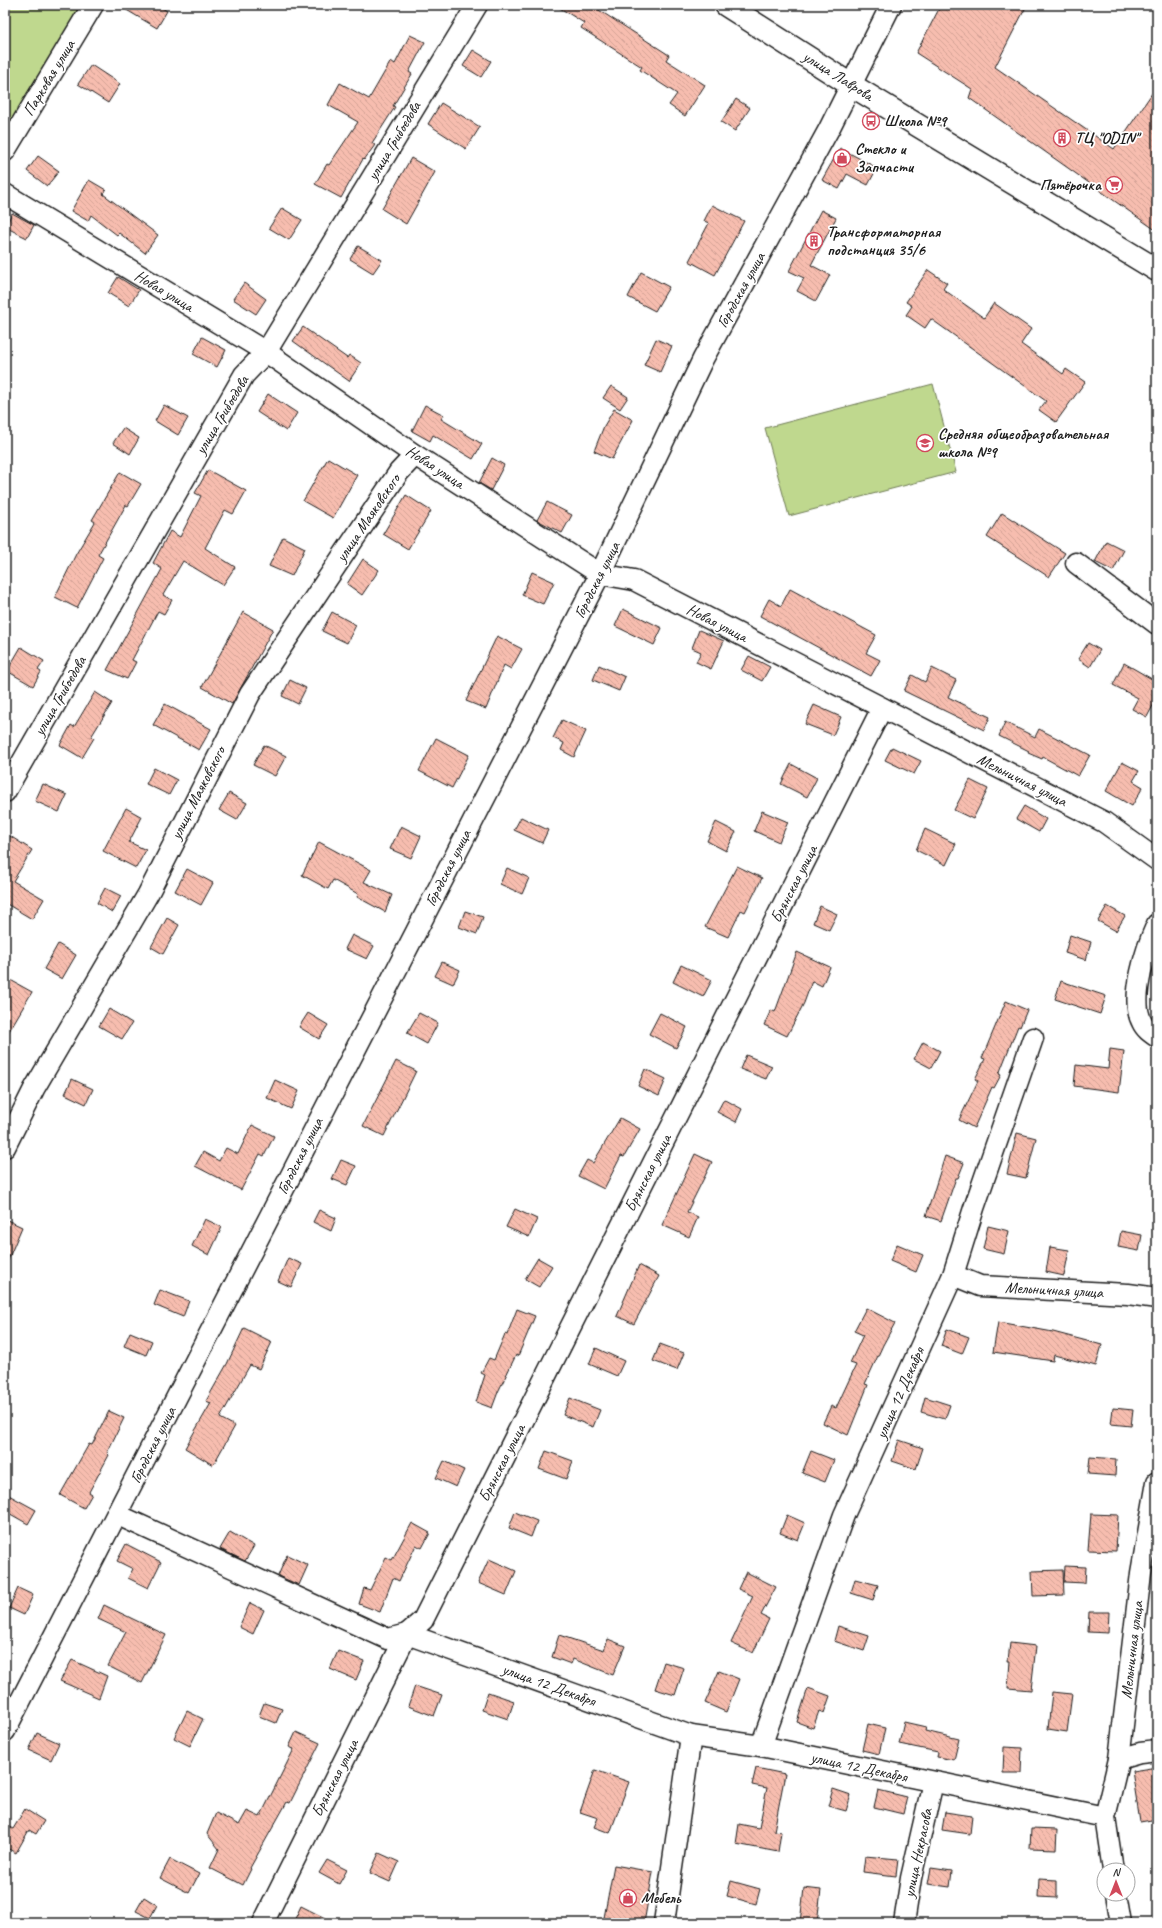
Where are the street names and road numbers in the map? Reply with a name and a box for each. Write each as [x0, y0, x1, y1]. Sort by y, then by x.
street label: Парковая улица [18, 35, 80, 120]
street label: улица Лаврова [798, 46, 878, 106]
street label: улица Грибоедова [362, 97, 426, 185]
street label: Городская улица [712, 248, 770, 331]
street label: Новая улица [131, 266, 198, 317]
street label: улица Грибоедова [190, 371, 254, 459]
street label: Новая улица [402, 441, 469, 494]
street label: улица Маяковского [331, 468, 406, 567]
street label: Городская улица [569, 538, 625, 621]
street label: Новая улица [683, 599, 752, 647]
street label: улица Грибоедова [29, 651, 92, 740]
street label: улица Маяковского [166, 741, 231, 844]
street label: Мельничная улица [974, 749, 1071, 812]
street label: Городская улица [420, 826, 476, 909]
street label: Брянская улица [766, 841, 823, 926]
street label: Городская улица [272, 1114, 328, 1197]
street label: Брянская улица [620, 1130, 677, 1215]
street label: Мельничная улица [1004, 1277, 1105, 1303]
street label: улица 12 Декабря [871, 1343, 930, 1443]
street label: Городская улица [125, 1403, 181, 1486]
street label: Брянская улица [474, 1420, 531, 1505]
street label: Мельничная улица [1116, 1599, 1148, 1700]
street label: улица 12 Декабря [499, 1659, 600, 1712]
street label: Брянская улица [307, 1735, 364, 1820]
street label: улица 12 Декабря [808, 1747, 910, 1787]
street label: улица Некрасова [899, 1806, 937, 1900]

